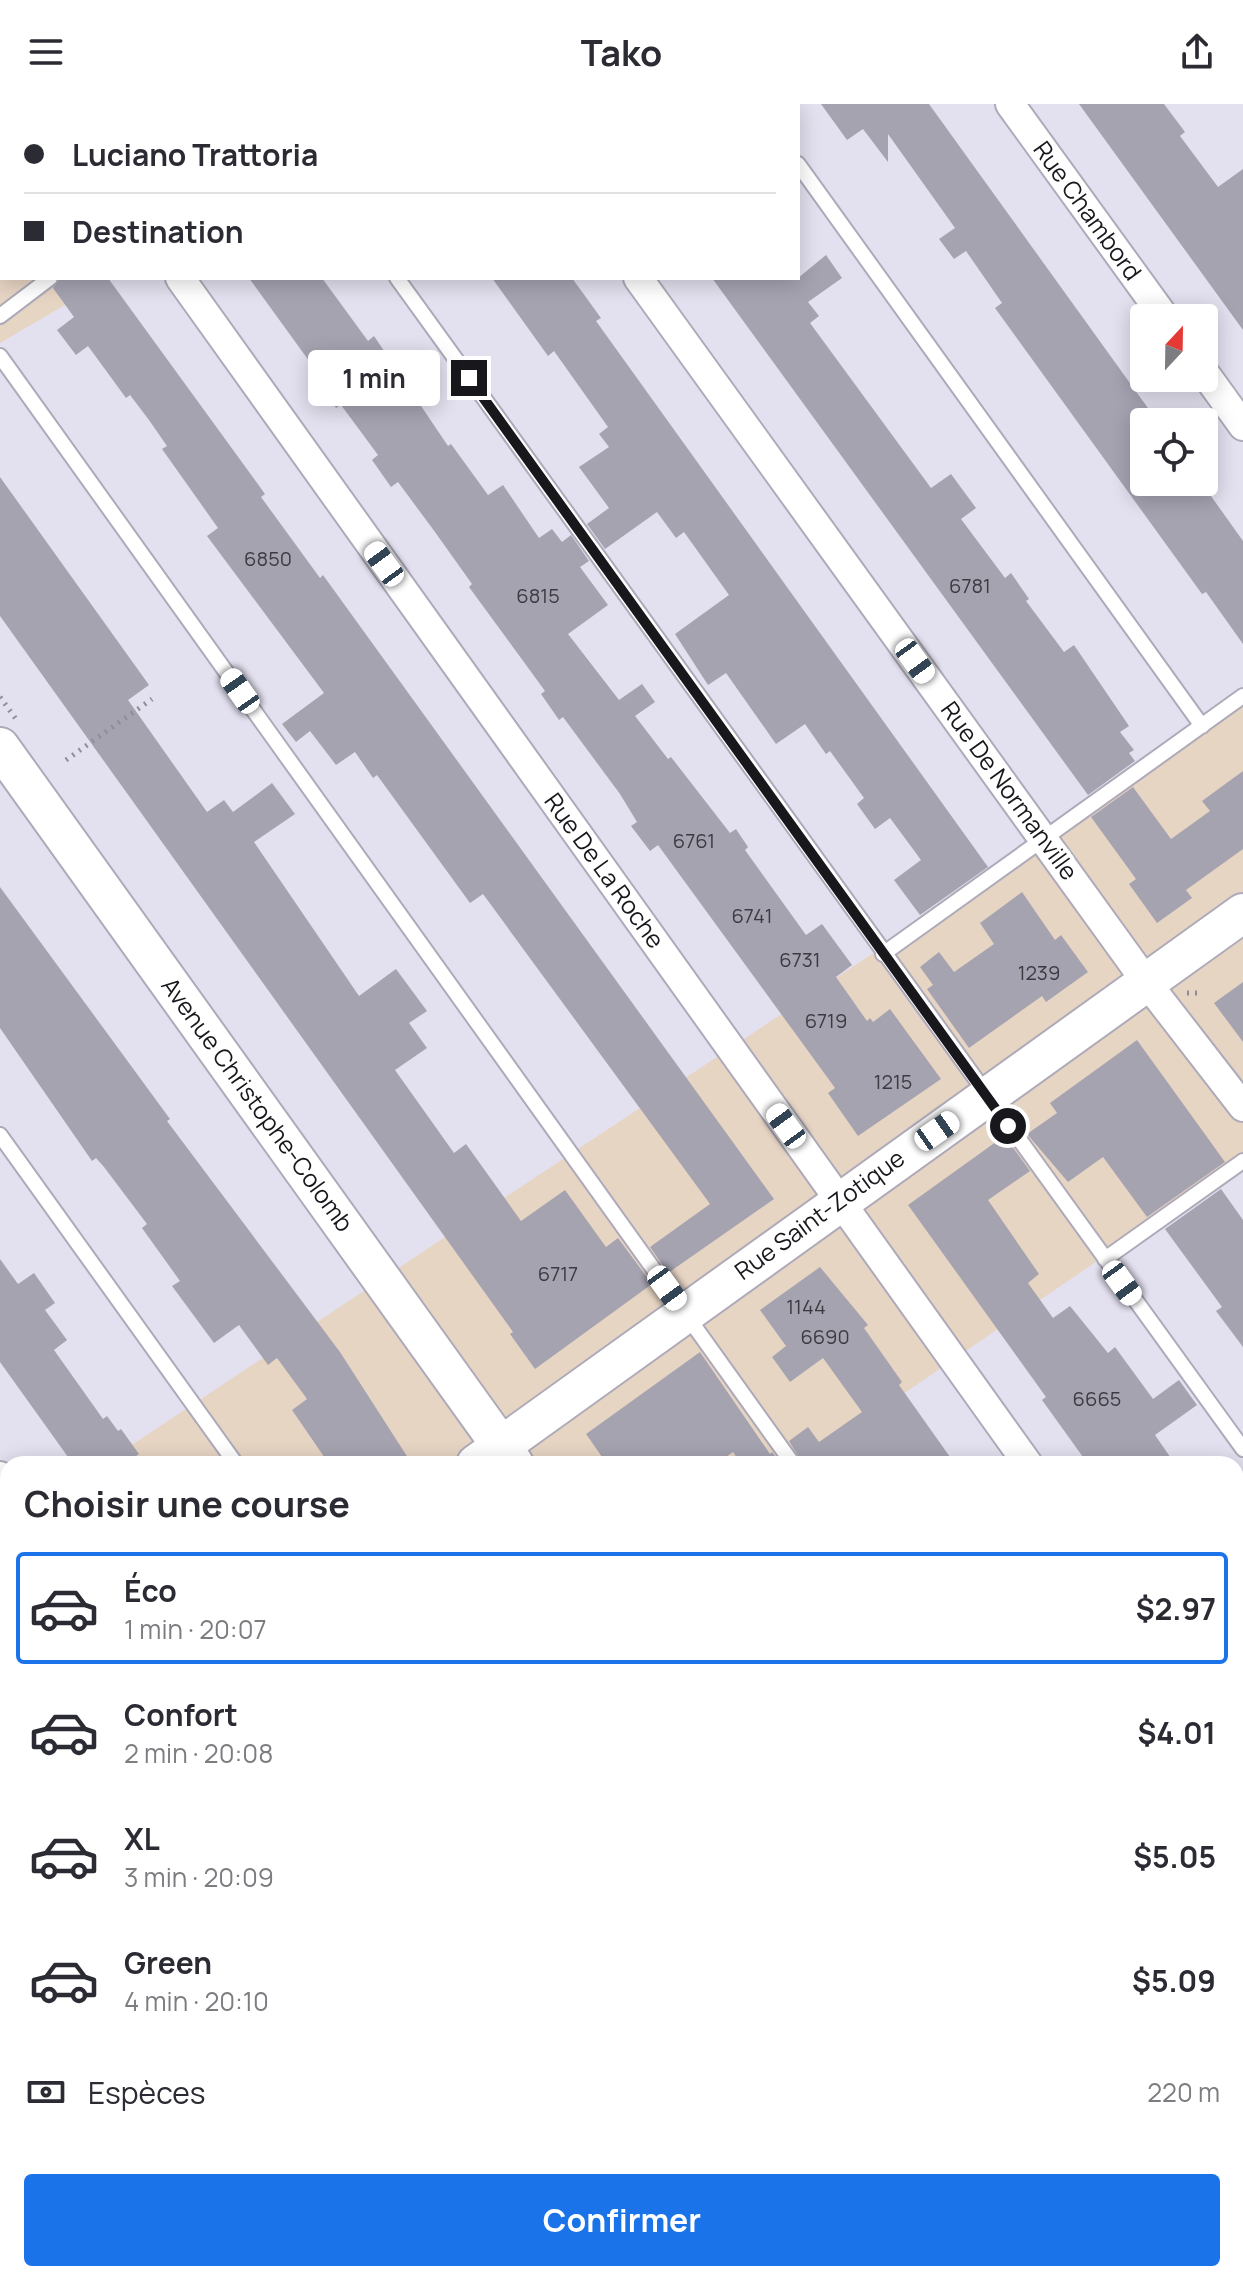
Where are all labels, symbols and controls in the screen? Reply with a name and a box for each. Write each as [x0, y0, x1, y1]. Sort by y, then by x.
text: Tako [581, 28, 662, 77]
icon: menu [24, 30, 68, 74]
icon: share [1175, 30, 1219, 74]
text: Luciano Trattoria [72, 134, 318, 175]
street label: Rue Chambord [1027, 134, 1150, 286]
text: Destination [72, 211, 243, 252]
north arrow [1130, 304, 1218, 392]
map controls [1130, 304, 1218, 496]
callout: 1 min [309, 350, 441, 406]
text: 1 min [342, 360, 406, 396]
route end [451, 360, 487, 396]
button: locate [1130, 408, 1218, 496]
car [360, 538, 408, 590]
house number: 6850 [244, 545, 292, 572]
house number: 6781 [949, 572, 991, 599]
house number: 6815 [516, 582, 560, 609]
car [891, 635, 939, 687]
car [216, 664, 264, 718]
street label: Rue De Normanville [934, 694, 1086, 886]
street label: Rue De La Roche [538, 786, 673, 954]
house number: 6761 [673, 827, 715, 854]
house number: 6741 [731, 902, 773, 929]
house number: 6731 [779, 946, 821, 973]
house number: 1239 [1018, 959, 1060, 986]
street label: Avenue Christophe-Colomb [155, 970, 362, 1238]
house number: 6719 [805, 1007, 847, 1034]
house number: 1215 [874, 1068, 912, 1095]
car [762, 1100, 810, 1152]
car [910, 1107, 964, 1155]
route start [990, 1108, 1026, 1144]
street label: Rue Saint-Zotique [727, 1141, 911, 1287]
car [1098, 1257, 1146, 1309]
house number: 6717 [538, 1260, 578, 1287]
car [643, 1262, 691, 1314]
house number: 1144 [786, 1293, 826, 1320]
house number: 6690 [800, 1323, 850, 1350]
house number: 6665 [1073, 1385, 1121, 1412]
text: Choisir une course [24, 1479, 350, 1528]
text: Éco [124, 1570, 177, 1611]
icon: car [28, 1572, 100, 1644]
text: $2.97 [1136, 1588, 1216, 1629]
text: 1 min · 20:07 [124, 1611, 267, 1647]
text: Confort [124, 1694, 238, 1735]
icon: car [28, 1696, 100, 1768]
text: $4.01 [1138, 1712, 1216, 1753]
text: 2 min · 20:08 [124, 1735, 273, 1771]
text: XL [124, 1818, 160, 1859]
icon: car [28, 1820, 100, 1892]
text: $5.05 [1133, 1836, 1216, 1877]
text: 3 min · 20:09 [124, 1859, 274, 1895]
text: Green [124, 1942, 212, 1983]
icon: car [28, 1944, 100, 2016]
text: $5.09 [1132, 1960, 1216, 2001]
text: 4 min · 20:10 [124, 1983, 269, 2019]
icon: cash [24, 2070, 68, 2114]
text: Espèces [88, 2072, 206, 2113]
text: 220 m [1147, 2074, 1220, 2110]
button: Confirmer [24, 2174, 1220, 2266]

